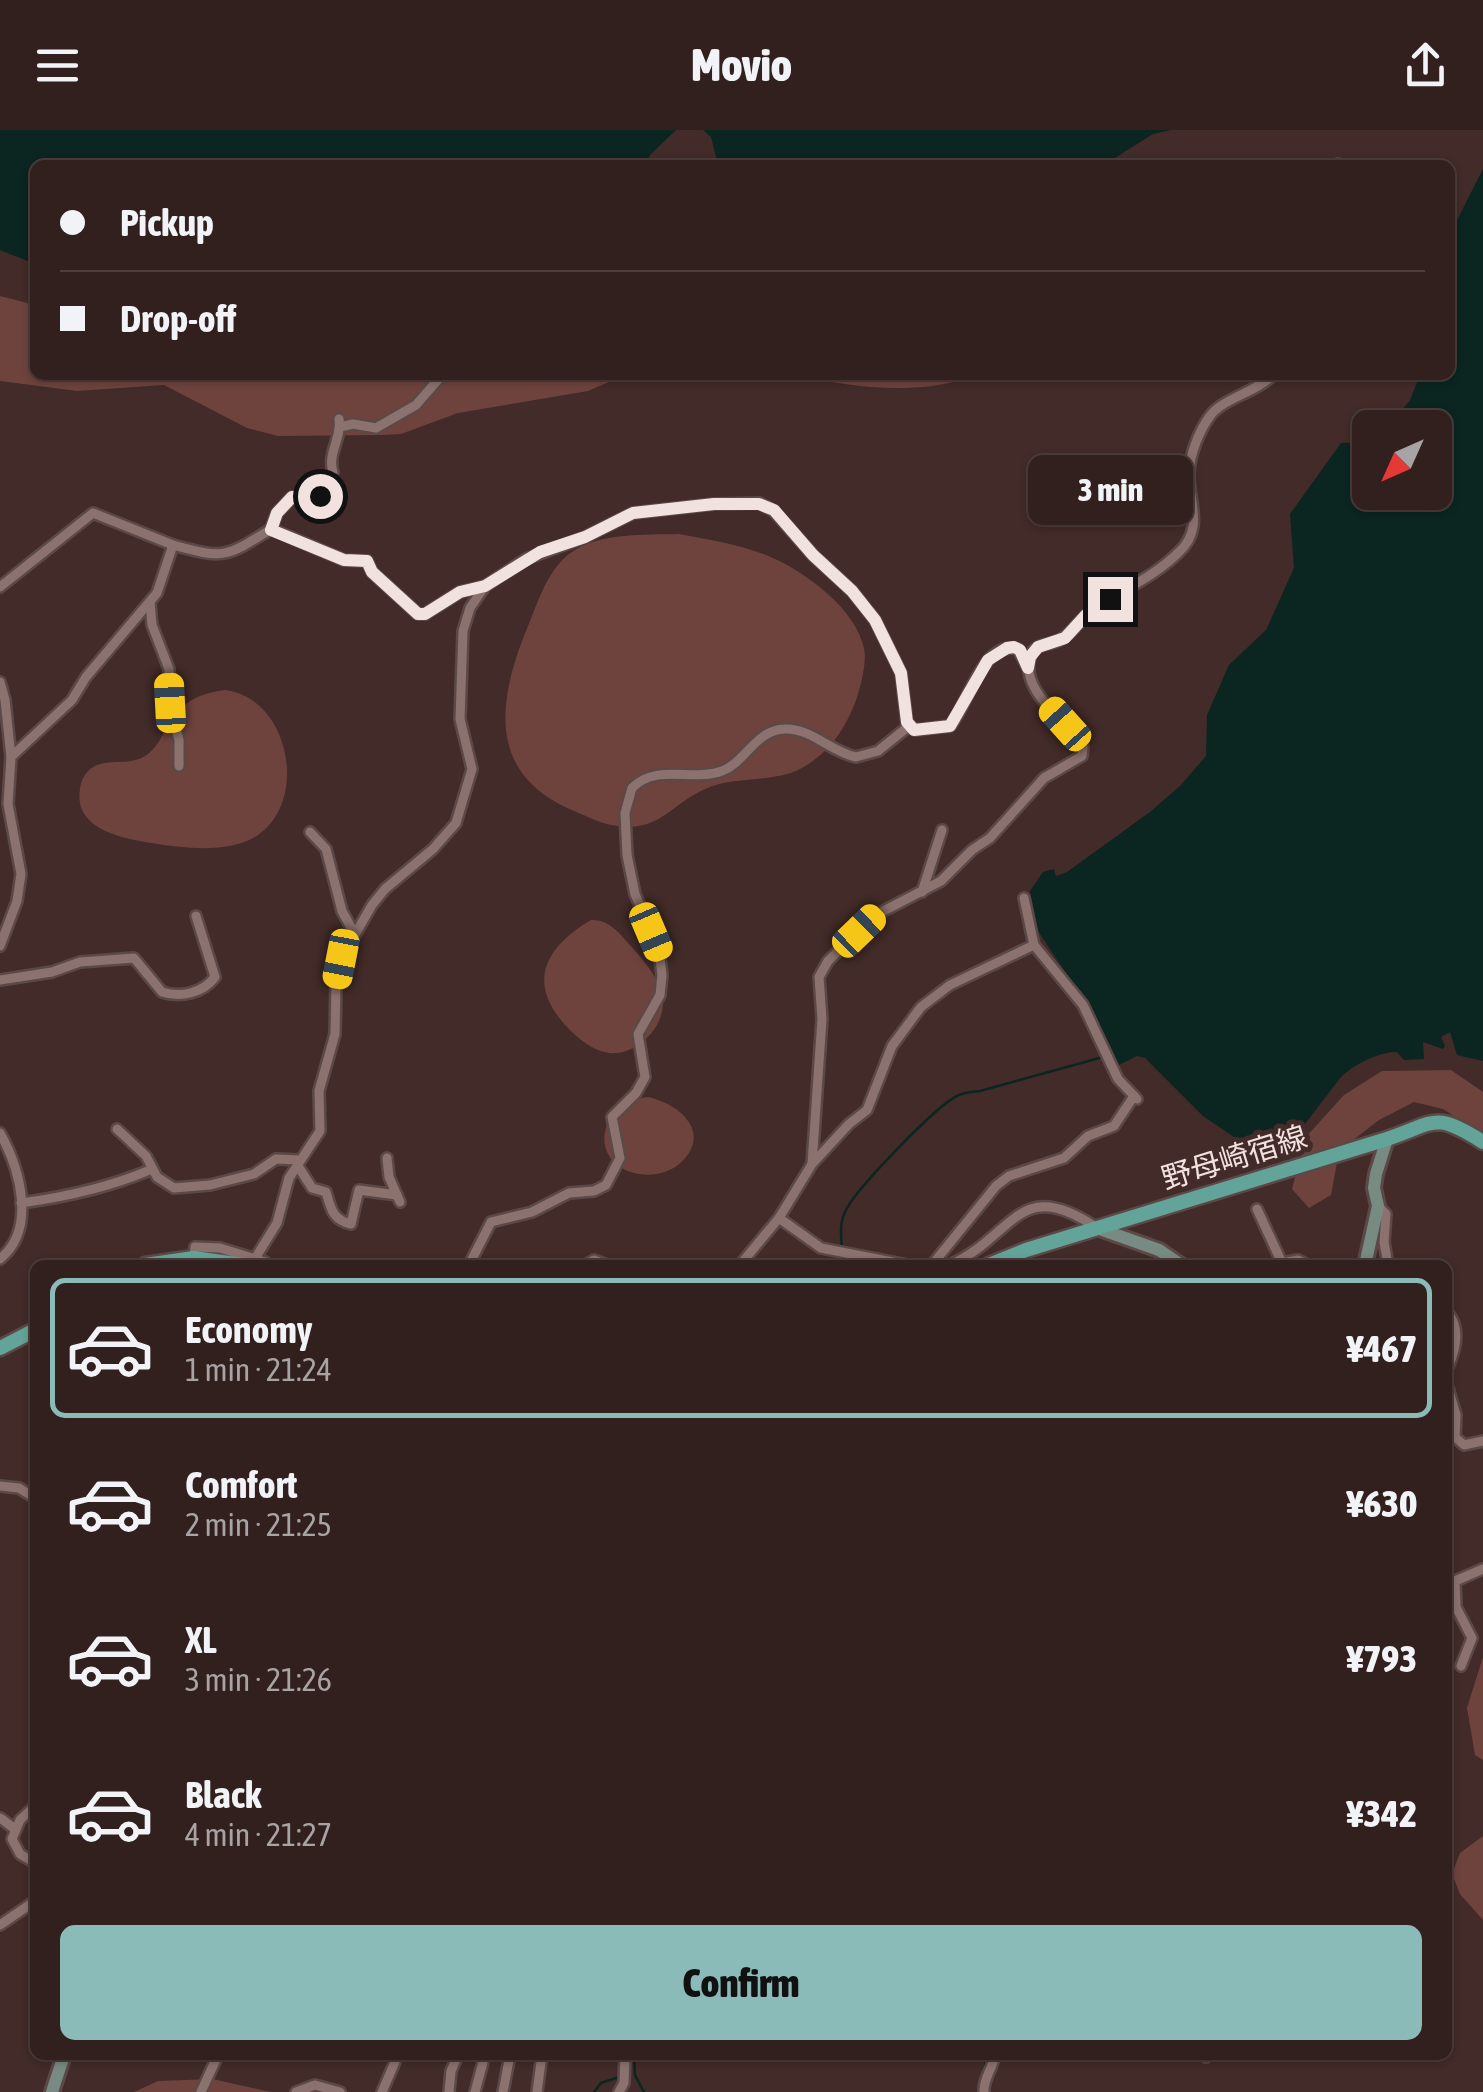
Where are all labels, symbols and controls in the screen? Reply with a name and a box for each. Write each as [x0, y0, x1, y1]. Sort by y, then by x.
icon: menu [30, 38, 85, 93]
icon: share [1398, 38, 1453, 93]
text: Movio [691, 39, 792, 91]
text: Pickup [120, 201, 214, 244]
text: Drop-off [120, 297, 236, 340]
north arrow [1352, 410, 1452, 510]
map controls [1352, 410, 1452, 510]
callout: 3 min [1028, 454, 1192, 524]
text: 3 min [1078, 471, 1143, 508]
route start [298, 474, 343, 519]
route end [1088, 577, 1133, 622]
car [153, 672, 187, 734]
car [1034, 692, 1096, 756]
car [625, 899, 677, 965]
car [827, 899, 891, 963]
car [321, 927, 361, 991]
street label: 野母崎宿線 [1157, 1119, 1311, 1195]
icon: car [65, 1303, 155, 1393]
text: Economy [185, 1308, 312, 1351]
text: ¥467 [1347, 1327, 1417, 1370]
text: 1 min · 21:24 [185, 1351, 332, 1388]
icon: car [65, 1458, 155, 1548]
text: Comfort [185, 1463, 297, 1506]
text: ¥630 [1347, 1482, 1417, 1525]
text: 2 min · 21:25 [185, 1506, 332, 1543]
icon: car [65, 1613, 155, 1703]
text: XL [185, 1618, 217, 1661]
text: ¥793 [1347, 1637, 1417, 1680]
text: 3 min · 21:26 [185, 1661, 332, 1698]
icon: car [65, 1768, 155, 1858]
text: Black [185, 1773, 262, 1816]
text: ¥342 [1347, 1792, 1417, 1835]
text: 4 min · 21:27 [185, 1816, 332, 1853]
button: Confirm [60, 1925, 1422, 2040]

